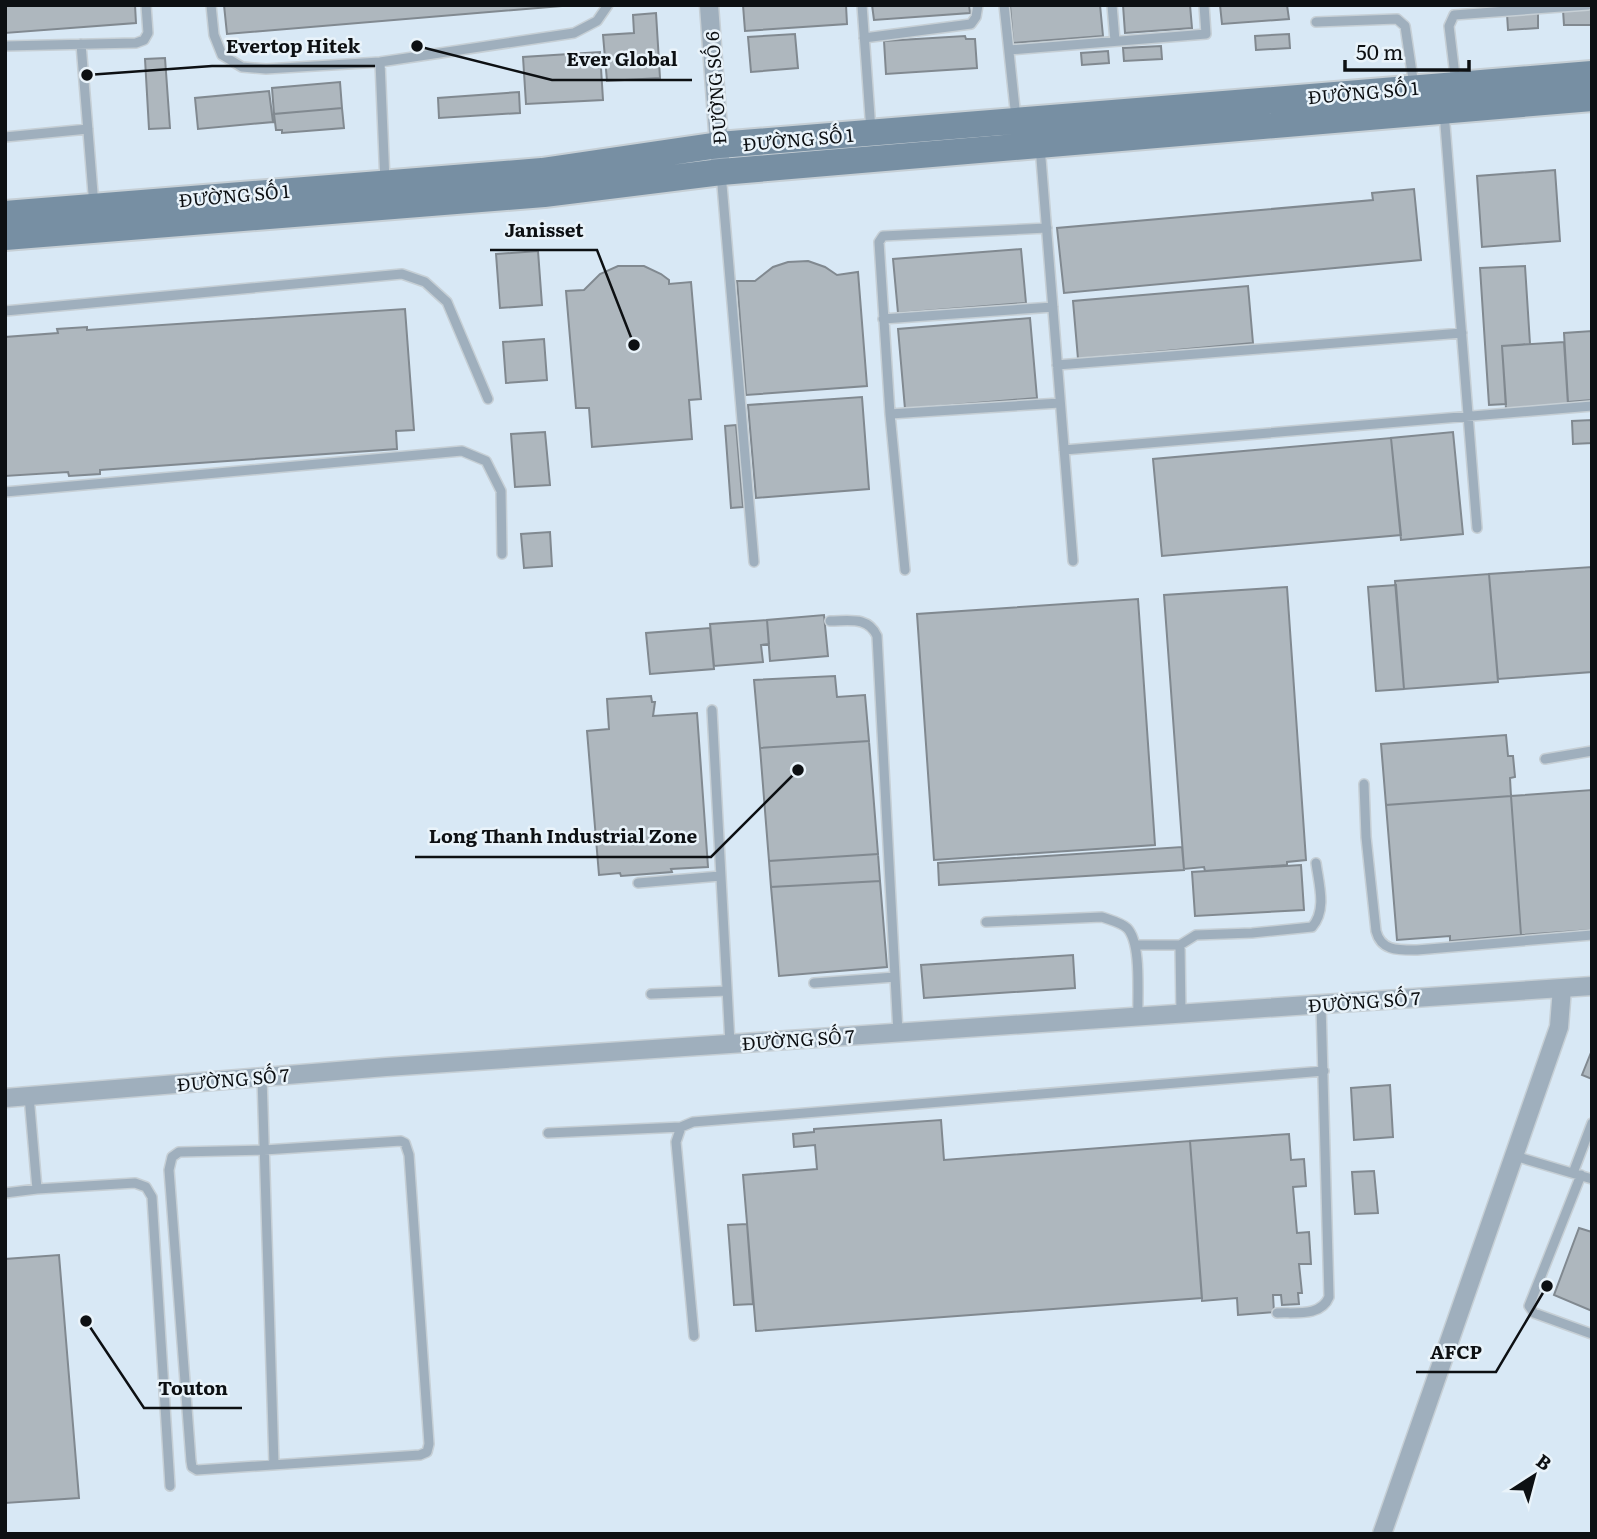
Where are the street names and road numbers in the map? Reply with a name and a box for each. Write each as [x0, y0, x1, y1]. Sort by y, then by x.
street label: ĐƯỜNG SỐ 6 [697, 30, 732, 146]
street label: ĐƯỜNG SỐ 1 [1306, 73, 1420, 110]
street label: ĐƯỜNG SỐ 1 [741, 120, 855, 157]
street label: ĐƯỜNG SỐ 1 [177, 176, 291, 213]
street label: ĐƯỜNG SỐ 7 [1307, 983, 1421, 1018]
street label: ĐƯỜNG SỐ 7 [741, 1021, 855, 1056]
street label: ĐƯỜNG SỐ 7 [175, 1060, 290, 1097]

